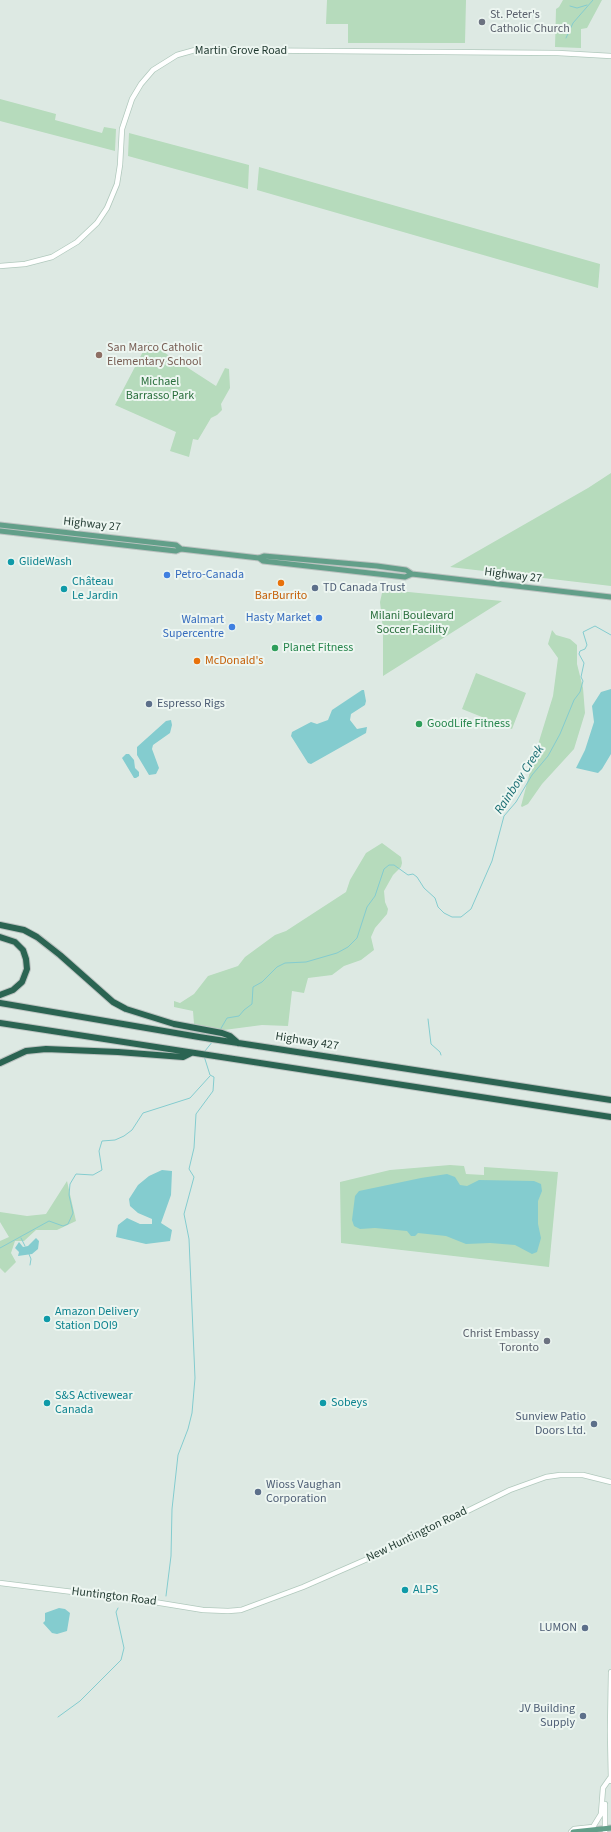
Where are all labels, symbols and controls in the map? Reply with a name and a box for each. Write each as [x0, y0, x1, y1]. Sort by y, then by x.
place label: St. Peter's Catholic Church [490, 8, 570, 36]
marker: St. Peter's Catholic Church [477, 17, 487, 27]
street label: Martin Grove Road [195, 44, 287, 58]
place label: San Marco Catholic Elementary School [107, 341, 203, 369]
marker: San Marco Catholic Elementary School [94, 350, 104, 360]
park label: Michael Barrasso Park [126, 375, 194, 403]
street label: Highway 27 [62, 515, 122, 535]
place label: GlideWash [19, 555, 72, 569]
marker: GlideWash [6, 557, 16, 567]
street label: Highway 27 [483, 565, 543, 587]
place label: Petro-Canada [175, 568, 244, 582]
marker: Petro-Canada [162, 570, 172, 580]
place label: Château Le Jardin [72, 575, 118, 603]
marker: BarBurrito [276, 578, 286, 588]
place label: TD Canada Trust [323, 581, 405, 595]
marker: TD Canada Trust [310, 583, 320, 593]
marker: Château Le Jardin [59, 584, 69, 594]
place label: BarBurrito [255, 589, 307, 603]
park label: Milani Boulevard Soccer Facility [370, 609, 454, 637]
place label: Hasty Market [246, 611, 311, 625]
place label: Walmart Supercentre [163, 613, 224, 641]
marker: Hasty Market [314, 613, 324, 623]
marker: Walmart Supercentre [227, 622, 237, 632]
place label: Planet Fitness [283, 641, 353, 655]
marker: Planet Fitness [270, 643, 280, 653]
place label: McDonald's [205, 654, 263, 668]
marker: McDonald's [192, 656, 202, 666]
place label: Espresso Rigs [157, 697, 225, 711]
marker: Espresso Rigs [144, 699, 154, 709]
place label: GoodLife Fitness [427, 717, 510, 731]
marker: GoodLife Fitness [414, 719, 424, 729]
water label: Rainbow Creek [492, 742, 548, 818]
street label: Highway 427 [274, 1030, 340, 1054]
place label: Amazon Delivery Station DOI9 [55, 1305, 139, 1333]
marker: Amazon Delivery Station DOI9 [42, 1314, 52, 1324]
place label: Christ Embassy Toronto [463, 1327, 539, 1355]
marker: Christ Embassy Toronto [542, 1336, 552, 1346]
place label: S&S Activewear Canada [55, 1389, 133, 1417]
place label: Sobeys [331, 1396, 367, 1410]
marker: S&S Activewear Canada [42, 1398, 52, 1408]
marker: Sobeys [318, 1398, 328, 1408]
place label: Sunview Patio Doors Ltd. [515, 1410, 586, 1438]
marker: Sunview Patio Doors Ltd. [589, 1419, 599, 1429]
place label: Wioss Vaughan Corporation [266, 1478, 341, 1506]
marker: Wioss Vaughan Corporation [253, 1487, 263, 1497]
street label: New Huntington Road [364, 1504, 470, 1566]
place label: ALPS [413, 1583, 438, 1597]
street label: Huntington Road [71, 1585, 157, 1609]
marker: ALPS [400, 1585, 410, 1595]
place label: LUMON [539, 1621, 577, 1635]
marker: LUMON [580, 1623, 590, 1633]
place label: JV Building Supply [519, 1702, 575, 1730]
marker: JV Building Supply [578, 1711, 588, 1721]

